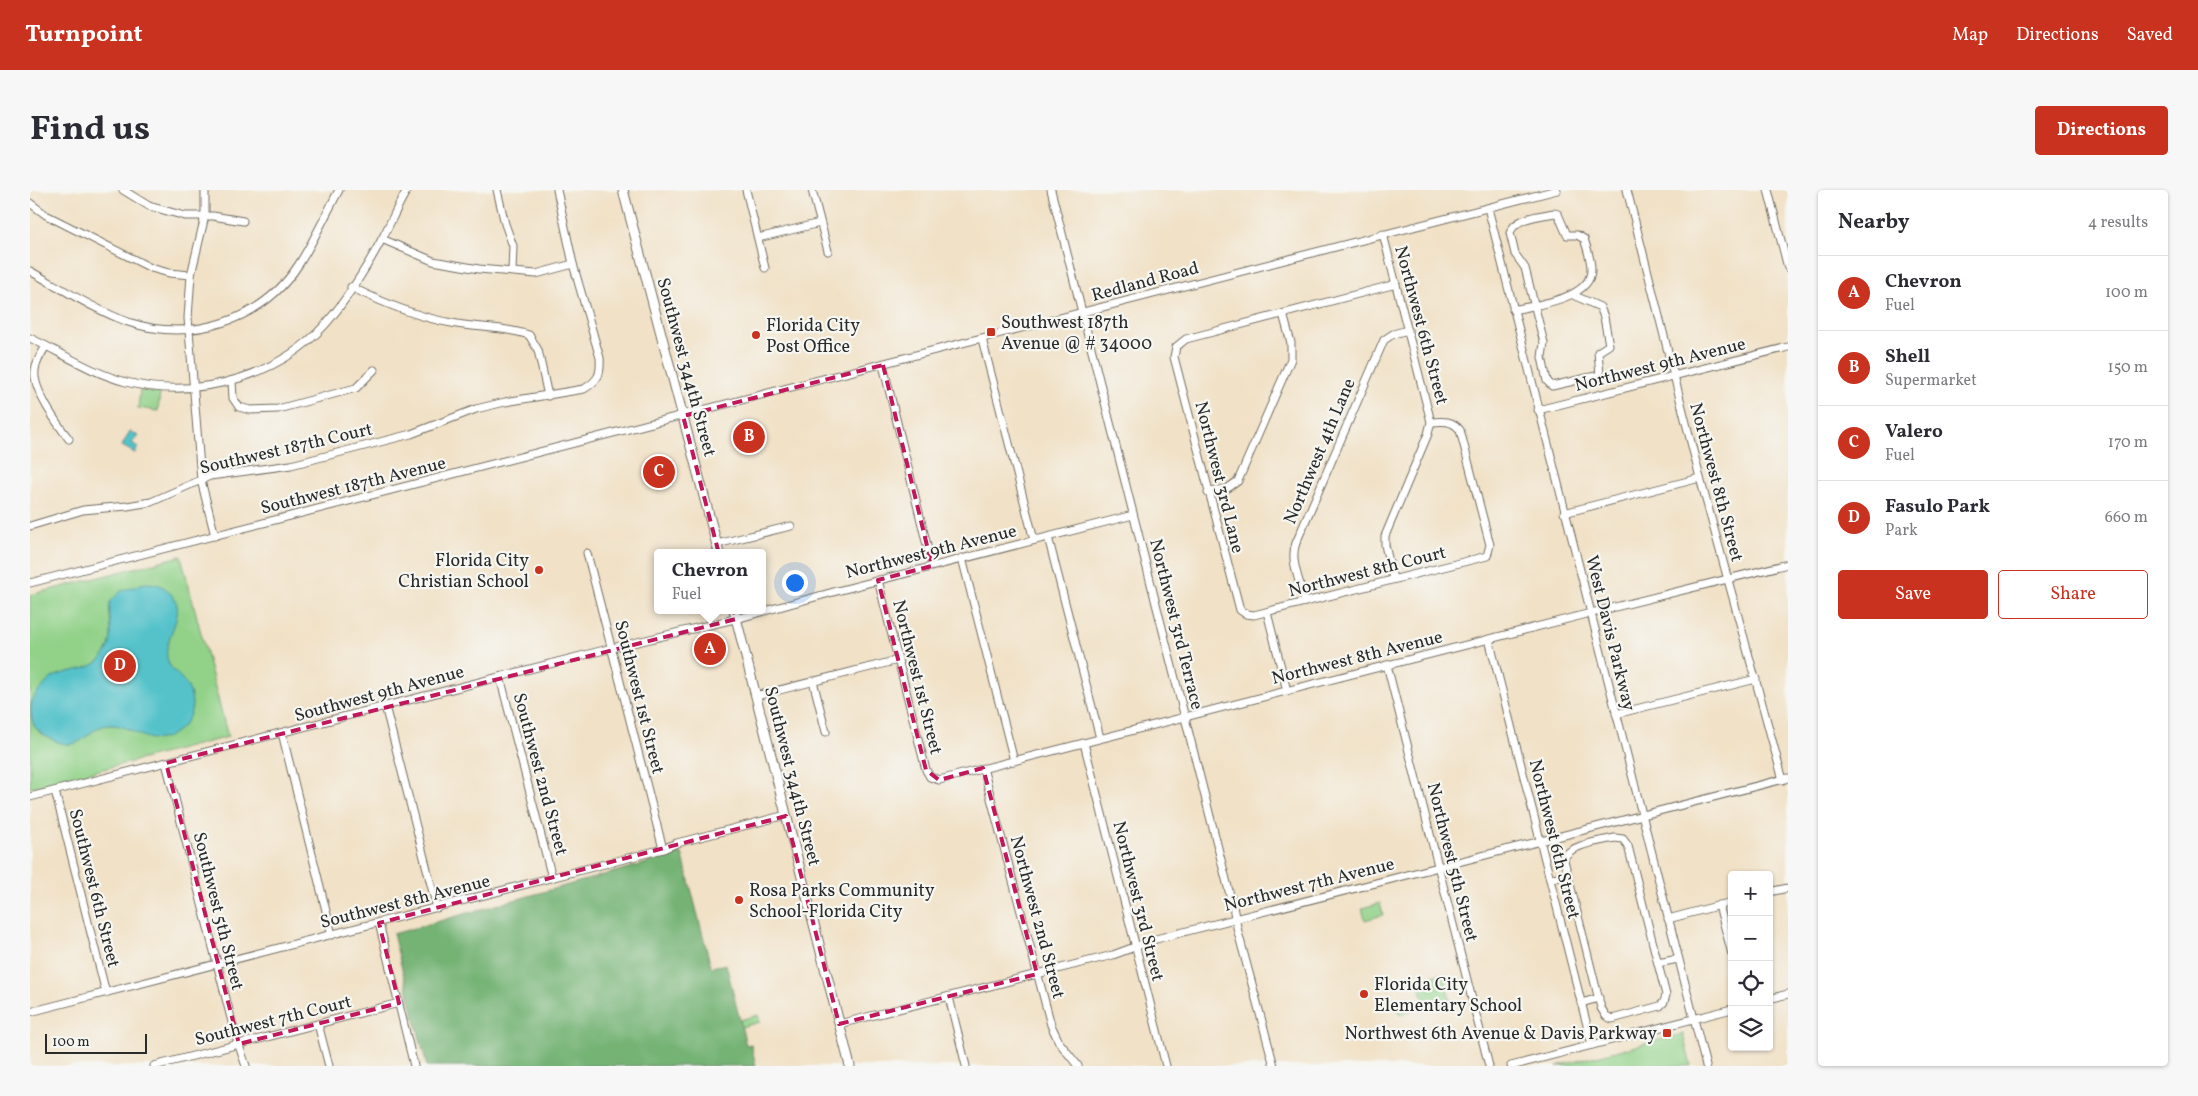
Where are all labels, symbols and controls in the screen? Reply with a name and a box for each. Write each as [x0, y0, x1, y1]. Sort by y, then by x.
text: Turnpoint [25, 18, 143, 52]
text: Map [1952, 23, 1988, 48]
text: Directions [2016, 23, 2099, 48]
text: Saved [2127, 23, 2173, 48]
text: Find us [30, 106, 150, 154]
button: Directions [2035, 106, 2168, 155]
text: Nearby [1838, 208, 1909, 237]
text: 4 results [2088, 212, 2148, 234]
street label: Northwest 6th Street [1387, 243, 1454, 408]
street label: Redland Road [1089, 256, 1202, 309]
text: Chevron [1885, 269, 1962, 295]
street label: Southwest 344th Street [650, 275, 721, 460]
text: A [1848, 282, 1860, 304]
text: 100 m [2105, 282, 2148, 304]
text: Fuel [1885, 295, 1915, 317]
place label: Southwest 187th Avenue @ # 34000 [1001, 311, 1152, 357]
place label: Florida City Post Office [766, 314, 860, 360]
marker: Southwest 187th Avenue @ # 34000 [985, 326, 997, 338]
marker: Florida City Post Office [750, 329, 762, 341]
street label: Northwest 9th Avenue [1572, 332, 1749, 399]
text: Shell [1885, 344, 1930, 370]
text: B [1849, 357, 1859, 379]
text: 150 m [2107, 357, 2148, 379]
text: Supermarket [1885, 370, 1977, 392]
street label: Northwest 4th Lane [1278, 375, 1362, 528]
street label: Northwest 3rd Lane [1188, 399, 1249, 556]
street label: Northwest 8th Street [1682, 400, 1749, 565]
street label: Southwest 187th Court [197, 417, 375, 482]
pin: B [733, 418, 765, 456]
text: Valero [1885, 419, 1943, 445]
text: C [1849, 432, 1859, 454]
text: 170 m [2108, 432, 2148, 454]
text: Fuel [1885, 445, 1915, 467]
street label: Southwest 187th Avenue [258, 451, 449, 522]
pin: C [643, 453, 675, 491]
text: Fasulo Park [1885, 494, 1990, 520]
text: D [1848, 507, 1860, 529]
text: 660 m [2105, 507, 2148, 529]
street label: Northwest 9th Avenue [843, 519, 1020, 586]
text: Park [1885, 520, 1918, 542]
street label: Northwest 3rd Terrace [1142, 536, 1209, 712]
street label: Northwest 8th Court [1286, 541, 1449, 604]
place label: Florida City Christian School [398, 549, 529, 595]
popup [654, 549, 766, 614]
street label: West Davis Parkway [1578, 553, 1641, 714]
text: Chevron [672, 558, 748, 584]
marker: Florida City Christian School [533, 564, 545, 576]
your location [782, 570, 808, 596]
button: Save [1838, 570, 1988, 619]
button: Share [1998, 570, 2148, 619]
text: Fuel [672, 584, 702, 606]
street label: Northwest 1st Street [885, 597, 948, 757]
street label: Southwest 1st Street [607, 618, 670, 777]
street label: Northwest 8th Avenue [1269, 625, 1445, 692]
pin: A [694, 630, 726, 668]
pin: D [104, 647, 136, 685]
street label: Southwest 9th Avenue [292, 660, 467, 729]
street label: Southwest 344th Street [757, 684, 826, 869]
street label: Southwest 2nd Street [506, 690, 573, 858]
street label: Northwest 6th Street [1522, 757, 1585, 922]
street label: Northwest 5th Street [1420, 780, 1483, 945]
street label: Southwest 6th Street [62, 806, 125, 970]
street label: Northwest 3rd Street [1106, 819, 1170, 984]
street label: Southwest 5th Street [186, 830, 249, 993]
street label: Northwest 2nd Street [1003, 833, 1070, 1002]
street label: Northwest 7th Avenue [1221, 852, 1397, 919]
street label: Southwest 8th Avenue [318, 869, 493, 936]
map controls [1728, 871, 1773, 1051]
button: + [1728, 871, 1773, 916]
place label: Rosa Parks Community School-Florida City [749, 879, 935, 925]
marker: Rosa Parks Community School-Florida City [733, 894, 745, 906]
button: − [1728, 916, 1773, 961]
button: locate [1728, 961, 1773, 1006]
place label: Florida City Elementary School [1374, 973, 1522, 1019]
marker: Florida City Elementary School [1358, 988, 1370, 1000]
street label: Southwest 7th Court [192, 990, 354, 1053]
button: layers [1728, 1006, 1773, 1051]
place label: Northwest 6th Avenue & Davis Parkway [1344, 1022, 1657, 1047]
marker: Northwest 6th Avenue & Davis Parkway [1661, 1027, 1673, 1039]
scale bar [45, 1031, 148, 1054]
text: 100 m [52, 1033, 90, 1052]

